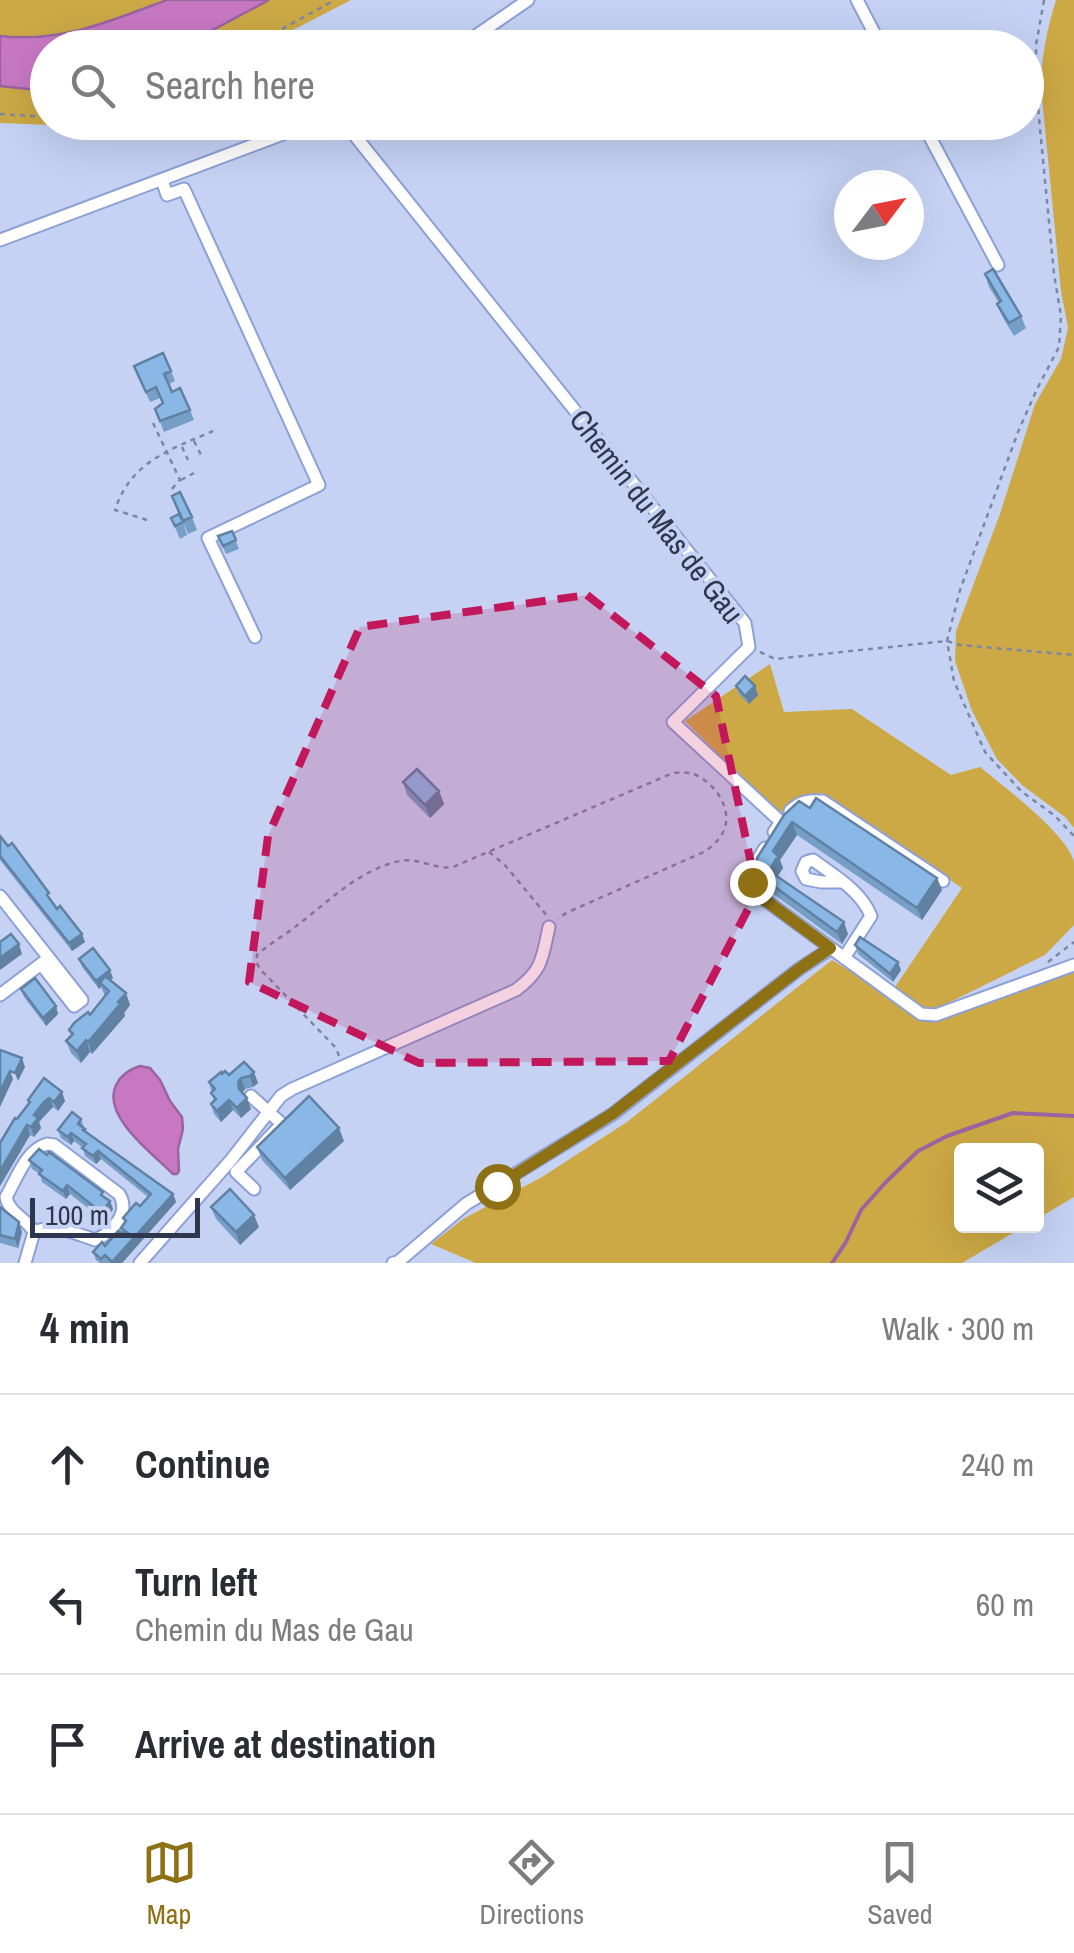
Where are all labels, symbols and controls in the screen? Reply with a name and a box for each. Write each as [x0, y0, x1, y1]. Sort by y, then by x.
search box [30, 30, 1044, 140]
icon: search [65, 58, 120, 113]
text: Search here [145, 60, 315, 111]
north arrow [834, 170, 924, 260]
street label: Chemin du Mas de Gau [561, 401, 753, 631]
route end [730, 860, 776, 906]
map controls [954, 1143, 1044, 1233]
button: layers [954, 1143, 1044, 1233]
route start [475, 1164, 521, 1210]
scale bar [30, 1193, 200, 1238]
text: 100 m [45, 1196, 109, 1234]
text: 4 min [40, 1300, 130, 1356]
text: Walk · 300 m [882, 1307, 1034, 1350]
icon: ahead [40, 1437, 95, 1492]
text: Continue [135, 1439, 270, 1490]
text: 240 m [961, 1443, 1034, 1486]
text: Turn left [135, 1557, 257, 1608]
icon: left [40, 1577, 95, 1632]
text: 60 m [976, 1583, 1034, 1626]
text: Chemin du Mas de Gau [135, 1608, 414, 1651]
icon: arrive [40, 1717, 95, 1772]
text: Arrive at destination [135, 1719, 436, 1770]
tab: Map [142, 1835, 197, 1933]
tab: Directions [480, 1835, 584, 1933]
tab: Saved [867, 1835, 932, 1933]

